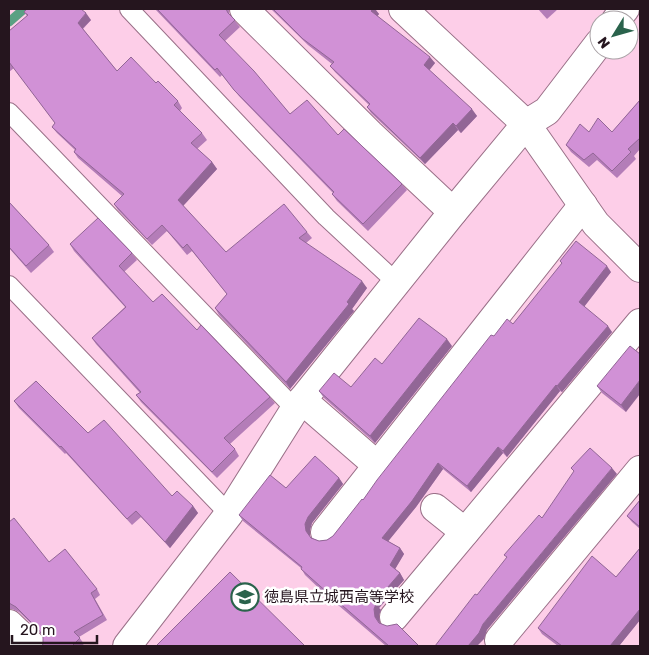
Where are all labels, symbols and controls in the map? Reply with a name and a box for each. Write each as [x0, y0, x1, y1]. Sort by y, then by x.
north arrow [589, 10, 639, 60]
text: N [594, 33, 614, 52]
school or university icon: 徳島県立城西高等学校 [230, 582, 260, 612]
place label: 徳島県立城西高等学校 [264, 588, 414, 606]
scale bar [12, 612, 98, 644]
text: 20 m [20, 621, 55, 639]

